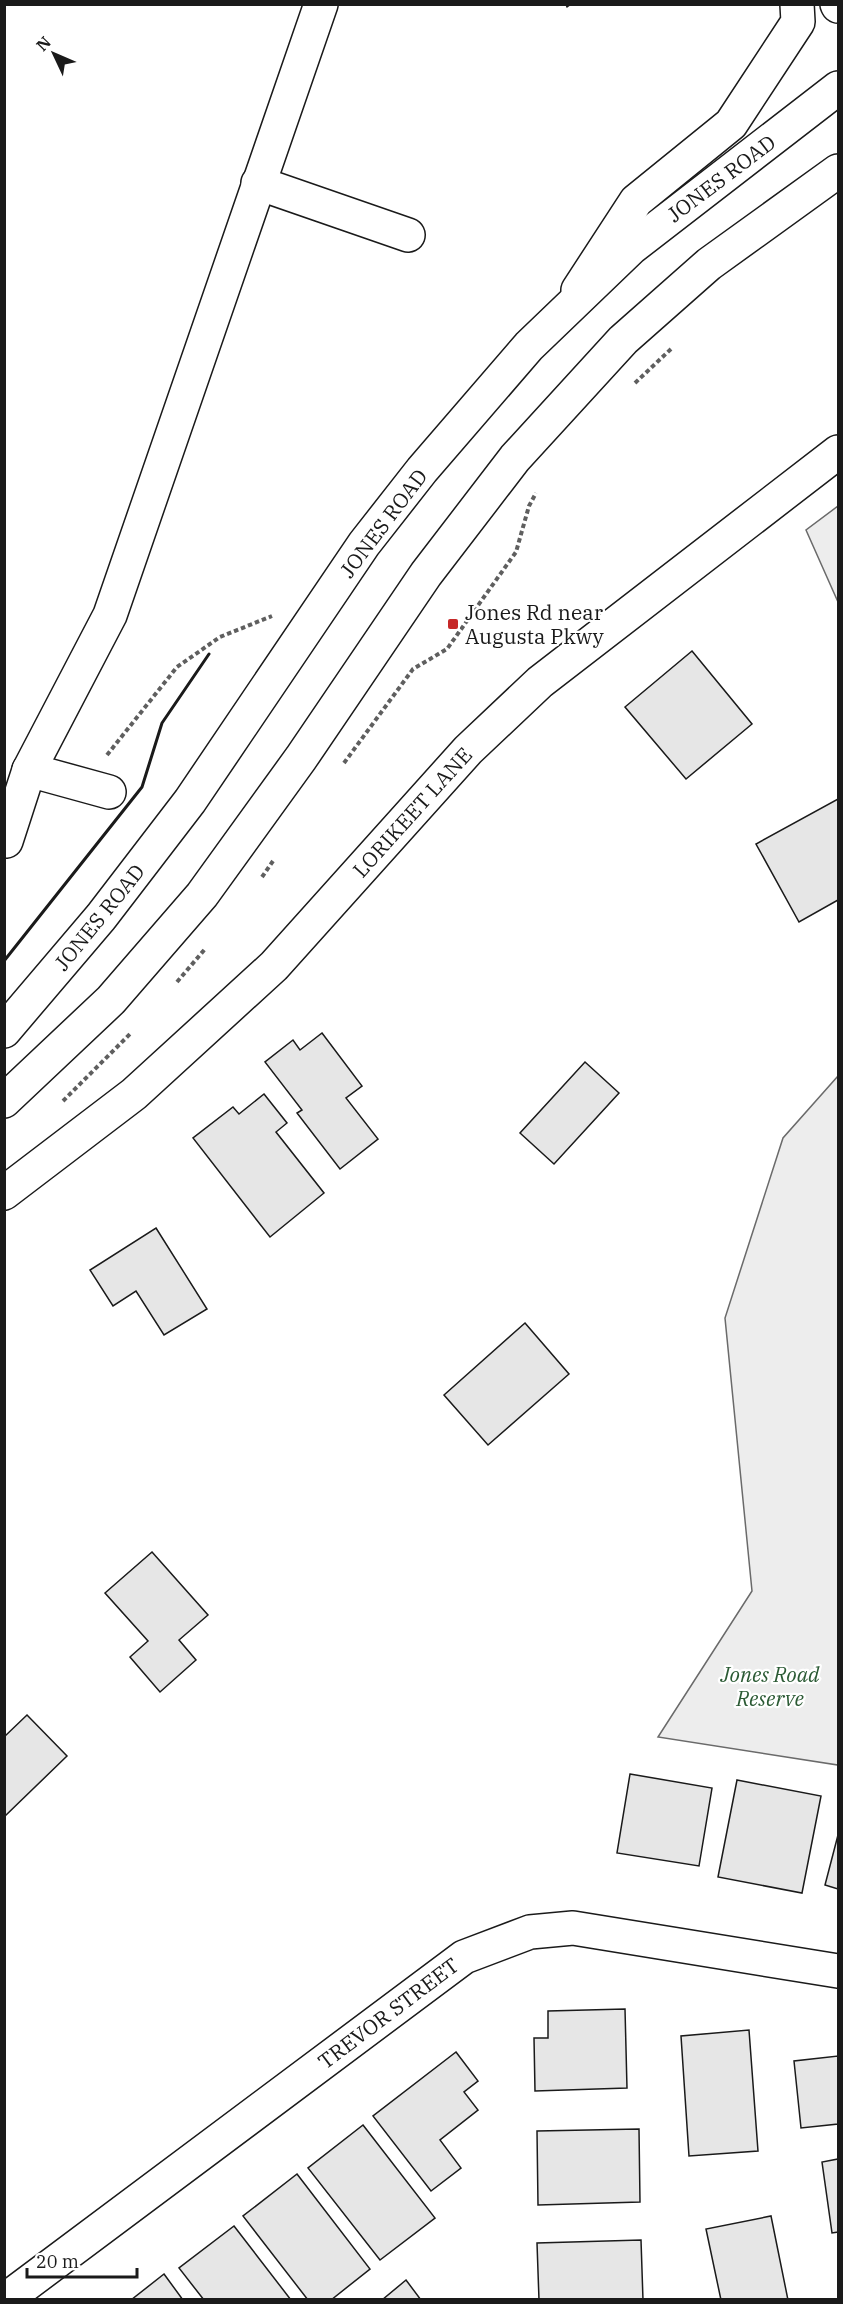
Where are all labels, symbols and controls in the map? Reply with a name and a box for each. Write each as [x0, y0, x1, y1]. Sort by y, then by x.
north arrow [24, 24, 84, 84]
text: N [32, 32, 55, 55]
street label: JONES ROAD [661, 128, 781, 228]
street label: JONES ROAD [333, 463, 433, 583]
place label: Jones Rd near Augusta Pkwy [465, 598, 604, 650]
marker: Jones Rd near Augusta Pkwy [446, 617, 460, 631]
street label: LORIKEET LANE [346, 741, 478, 883]
street label: JONES ROAD [47, 858, 151, 976]
park label: Jones Road Reserve [719, 1660, 820, 1712]
street label: TREVOR STREET [312, 1951, 464, 2075]
scale bar [27, 2241, 136, 2279]
text: 20 m [36, 2250, 79, 2273]

